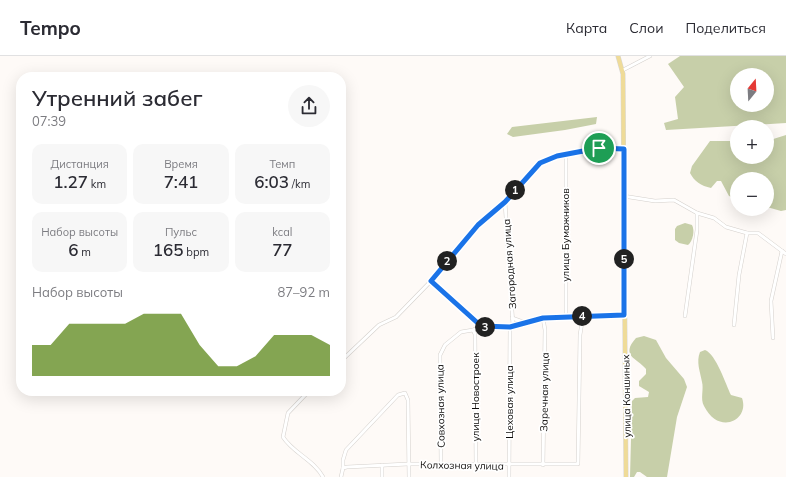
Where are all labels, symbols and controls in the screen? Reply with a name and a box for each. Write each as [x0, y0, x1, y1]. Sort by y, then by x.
text: Tempo [20, 16, 81, 40]
text: Карта [566, 19, 607, 37]
text: Слои [629, 19, 664, 37]
text: Поделиться [686, 19, 766, 37]
north arrow [730, 68, 774, 112]
map controls [730, 68, 774, 216]
text: Утренний забег [32, 84, 202, 112]
button: share [288, 85, 330, 127]
text: 07:39 [32, 113, 66, 129]
button: + [730, 120, 774, 164]
pin [582, 131, 616, 165]
icon: arrive [588, 137, 610, 159]
text: Дистанция [50, 157, 109, 171]
text: Время [164, 157, 198, 171]
text: Темп [269, 157, 295, 171]
text: 1.27 [53, 171, 88, 192]
text: 7:41 [164, 171, 198, 192]
text: 6:03 [254, 171, 289, 192]
button: − [730, 172, 774, 216]
text: km [88, 177, 106, 191]
text: /km [289, 177, 310, 191]
pin: 1 [505, 180, 525, 200]
text: 1 [512, 183, 518, 197]
street label: улица Бумажников [559, 188, 572, 282]
street label: Загородная улица [500, 219, 519, 309]
text: Набор высоты [41, 225, 118, 239]
text: Пульс [165, 225, 197, 239]
text: kcal [272, 225, 292, 239]
text: 6 [68, 239, 79, 260]
text: 165 [153, 239, 183, 260]
text: 77 [272, 239, 293, 260]
text: m [79, 245, 91, 259]
text: bpm [183, 245, 209, 259]
pin: 5 [614, 249, 634, 269]
pin: 2 [437, 251, 457, 271]
text: 5 [621, 252, 627, 266]
text: 2 [444, 254, 450, 268]
text: Набор высоты [32, 284, 123, 300]
text: 87–92 m [277, 284, 330, 300]
pin: 4 [572, 306, 592, 326]
text: 4 [579, 309, 585, 323]
pin: 3 [475, 317, 495, 337]
text: 3 [482, 320, 488, 334]
street label: улица Новостроек [469, 352, 482, 442]
street label: Заречная улица [537, 352, 552, 432]
street label: улица Коншиных [619, 354, 634, 438]
street label: Совхозная улица [433, 364, 448, 448]
street label: Цеховая улица [503, 365, 516, 439]
street label: Колхозная улица [420, 458, 504, 473]

